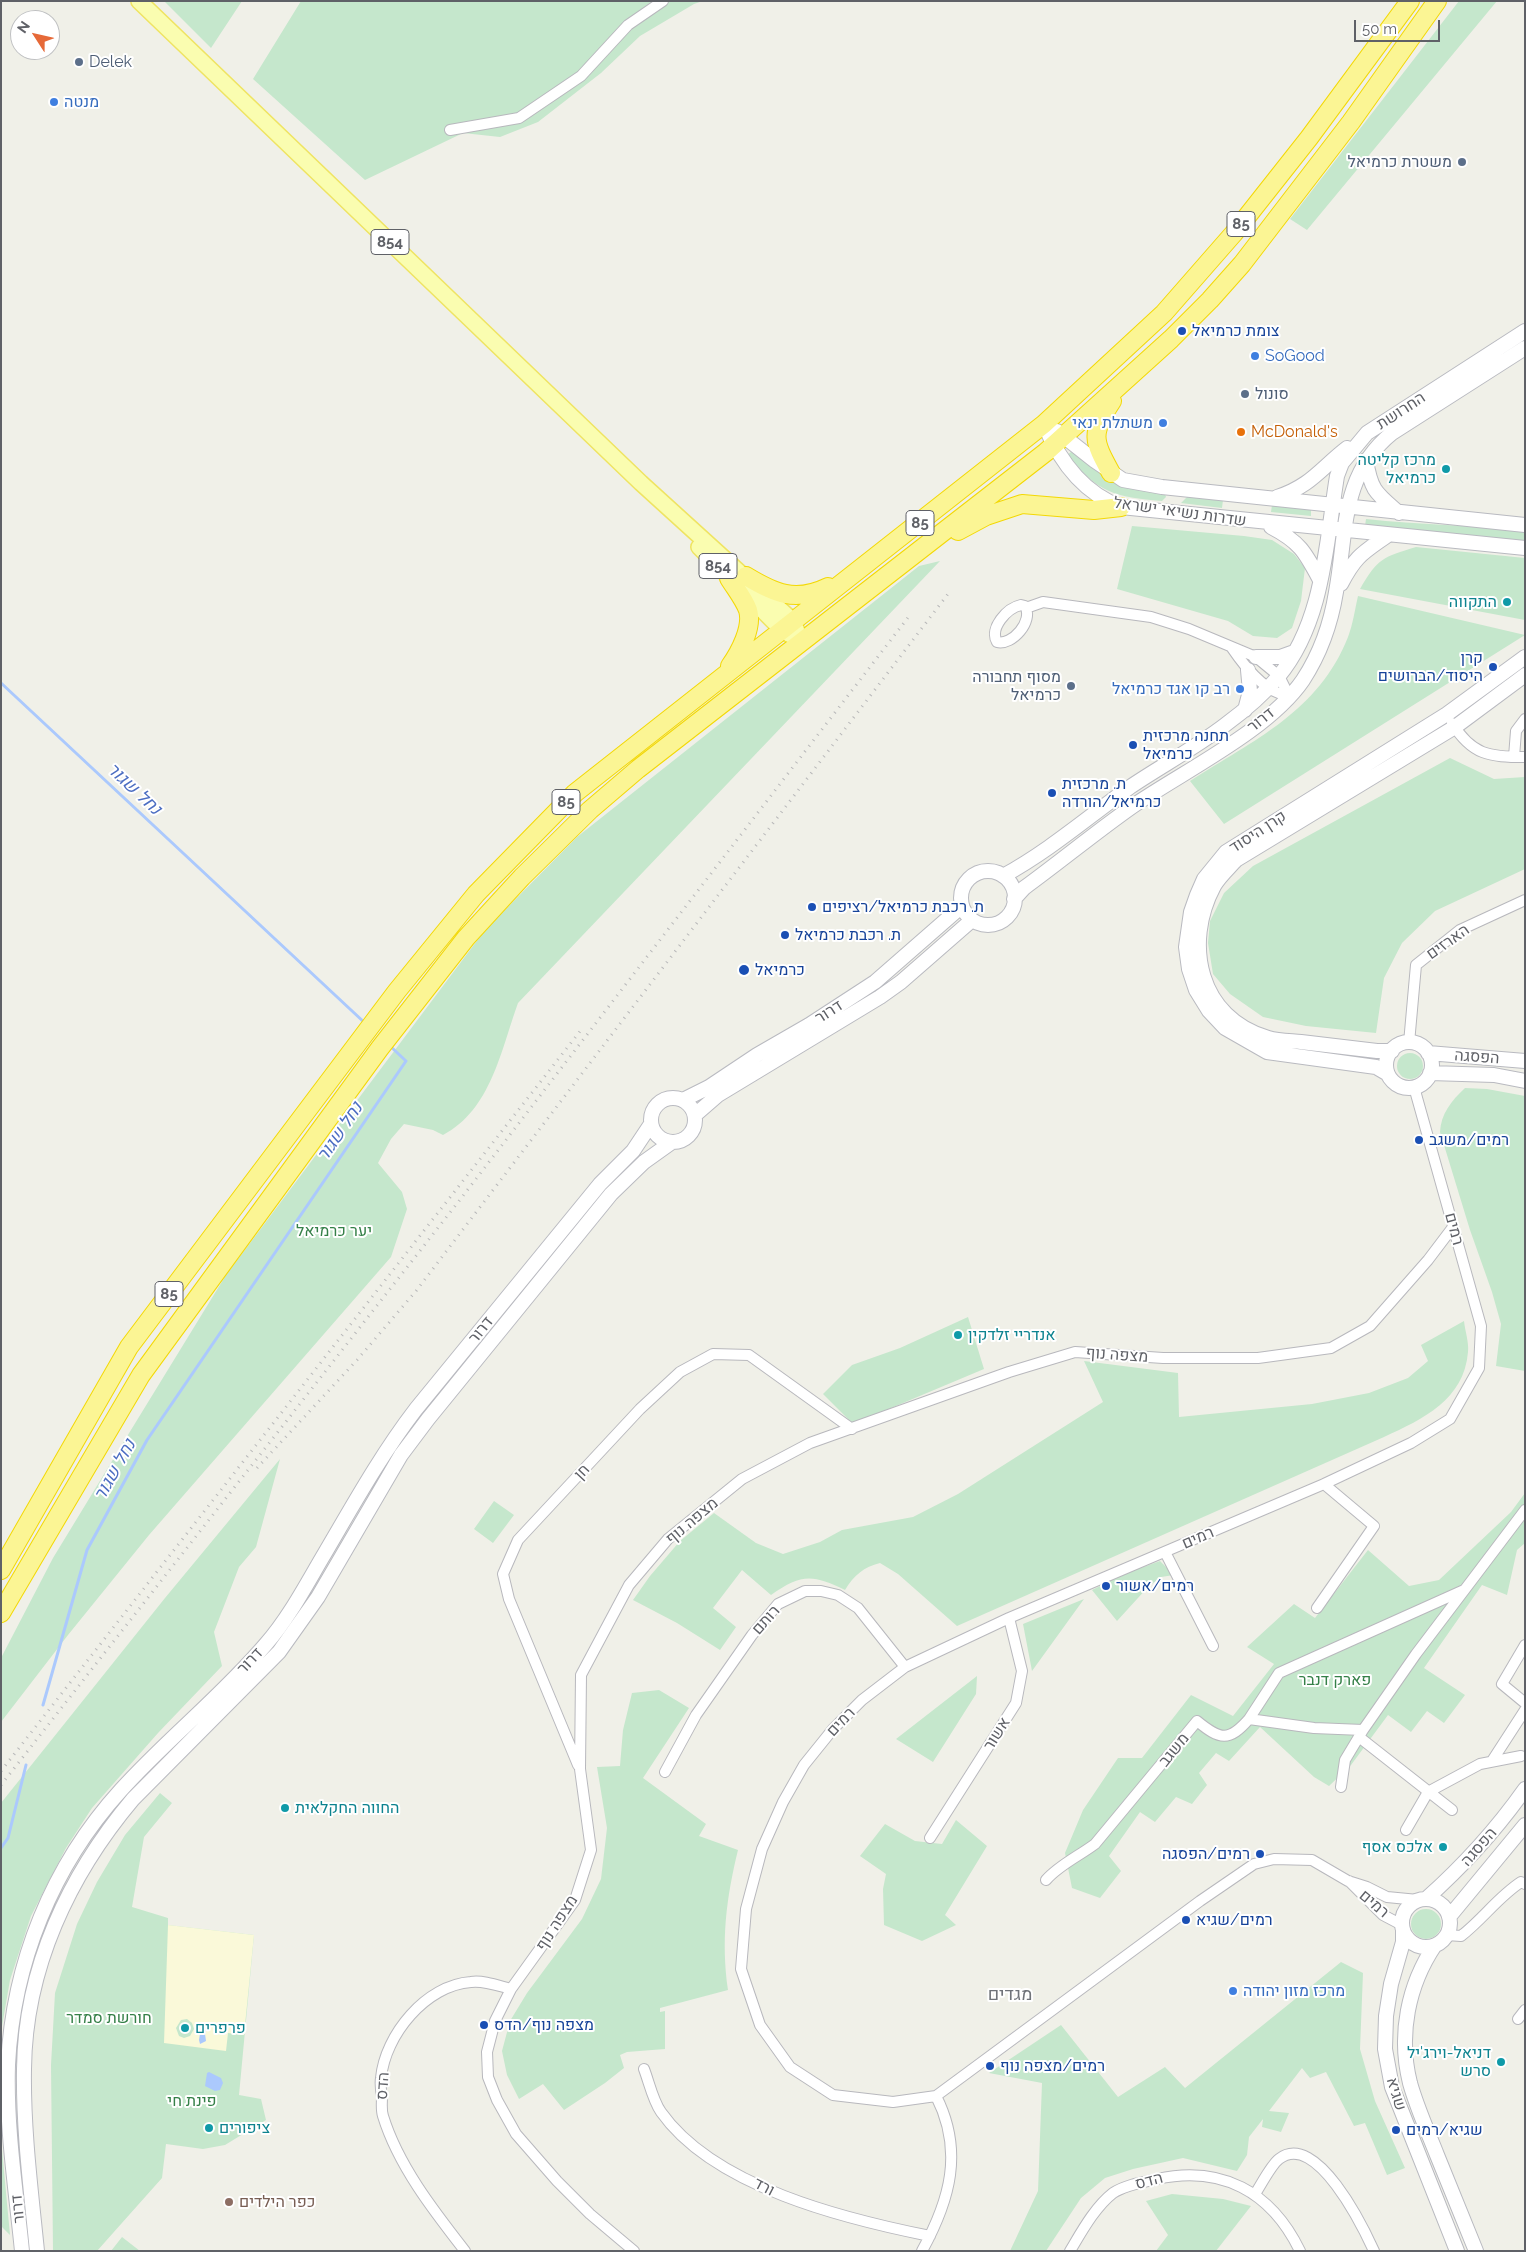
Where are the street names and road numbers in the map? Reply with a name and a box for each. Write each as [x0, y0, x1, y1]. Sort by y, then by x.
road number: 85 [1227, 212, 1255, 236]
road number: 854 [371, 230, 409, 254]
street label: החרושת [1373, 388, 1429, 434]
street label: שדרות נשיאי ישראל [1112, 493, 1248, 531]
road number: 85 [906, 510, 934, 536]
road number: 854 [699, 554, 737, 578]
street label: דרור [1244, 703, 1278, 737]
road number: 85 [552, 790, 580, 814]
street label: קרן היסוד [1226, 807, 1290, 857]
street label: הארזים [1423, 920, 1473, 964]
street label: דרור [812, 996, 846, 1028]
street label: הפסגה [1454, 1046, 1500, 1068]
street label: רמים [1440, 1211, 1468, 1247]
road number: 85 [155, 1282, 183, 1306]
street label: דרור [464, 1313, 498, 1347]
street label: מצפה נוף [1085, 1343, 1149, 1367]
street label: חן [570, 1460, 594, 1484]
street label: מצפה נוף [662, 1494, 722, 1548]
street label: רמים [1179, 1523, 1217, 1553]
street label: רותם [748, 1601, 784, 1639]
street label: דרור [233, 1644, 267, 1678]
street label: רמים [823, 1703, 859, 1741]
street label: אשור [979, 1714, 1015, 1754]
street label: משגב [1155, 1729, 1193, 1771]
street label: הפסגה [1457, 1824, 1501, 1870]
street label: רמים [1355, 1886, 1393, 1922]
street label: מצפה נוף [532, 1892, 582, 1954]
street label: הדס [372, 2071, 394, 2101]
street label: שגיא [1382, 2075, 1410, 2113]
street label: הדס [1133, 2168, 1165, 2194]
street label: ורד [750, 2174, 778, 2200]
street label: דרור [7, 2194, 29, 2224]

